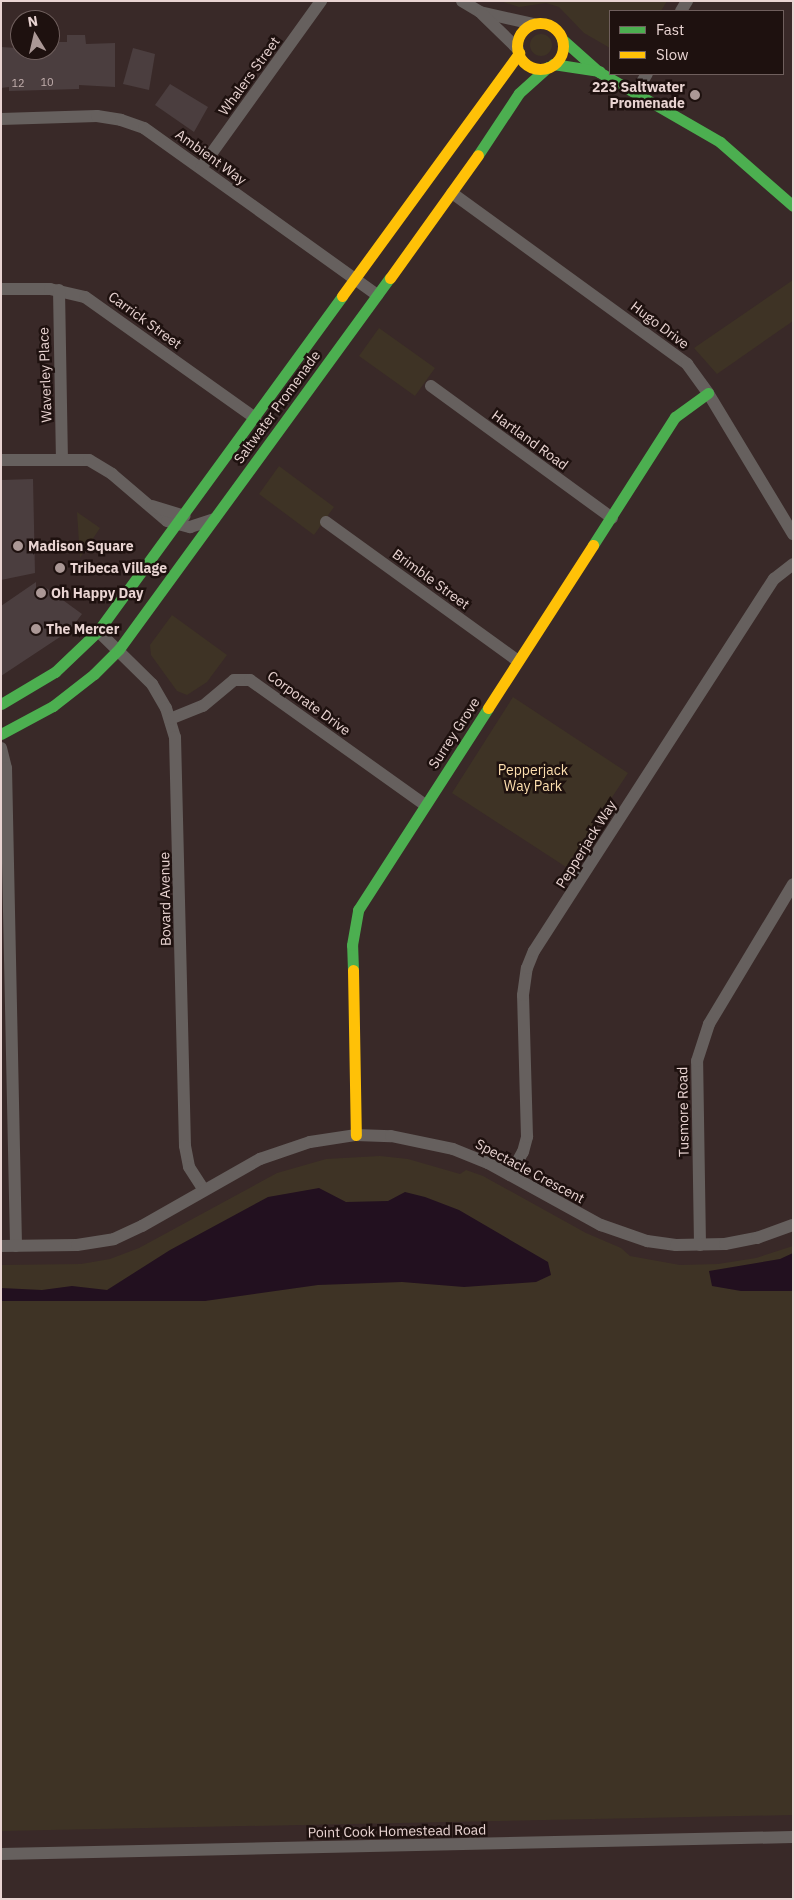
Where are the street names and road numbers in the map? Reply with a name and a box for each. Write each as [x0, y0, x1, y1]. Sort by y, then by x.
street label: Whalers Street [215, 33, 283, 119]
street label: Ambient Way [172, 126, 250, 188]
street label: Carrick Street [105, 288, 185, 352]
street label: Hugo Drive [627, 298, 693, 352]
street label: Waverley Place [35, 327, 55, 423]
street label: Saltwater Promenade [230, 347, 324, 467]
street label: Hartland Road [489, 407, 571, 473]
street label: Brimble Street [389, 545, 473, 613]
street label: Corporate Drive [264, 667, 354, 739]
street label: Surrey Grove [425, 694, 483, 772]
street label: Pepperjack Way [552, 797, 620, 891]
street label: Bovard Avenue [156, 852, 174, 946]
street label: Tusmore Road [674, 1067, 692, 1157]
street label: Spectacle Crescent [473, 1135, 587, 1207]
street label: Point Cook Homestead Road [307, 1821, 487, 1841]

